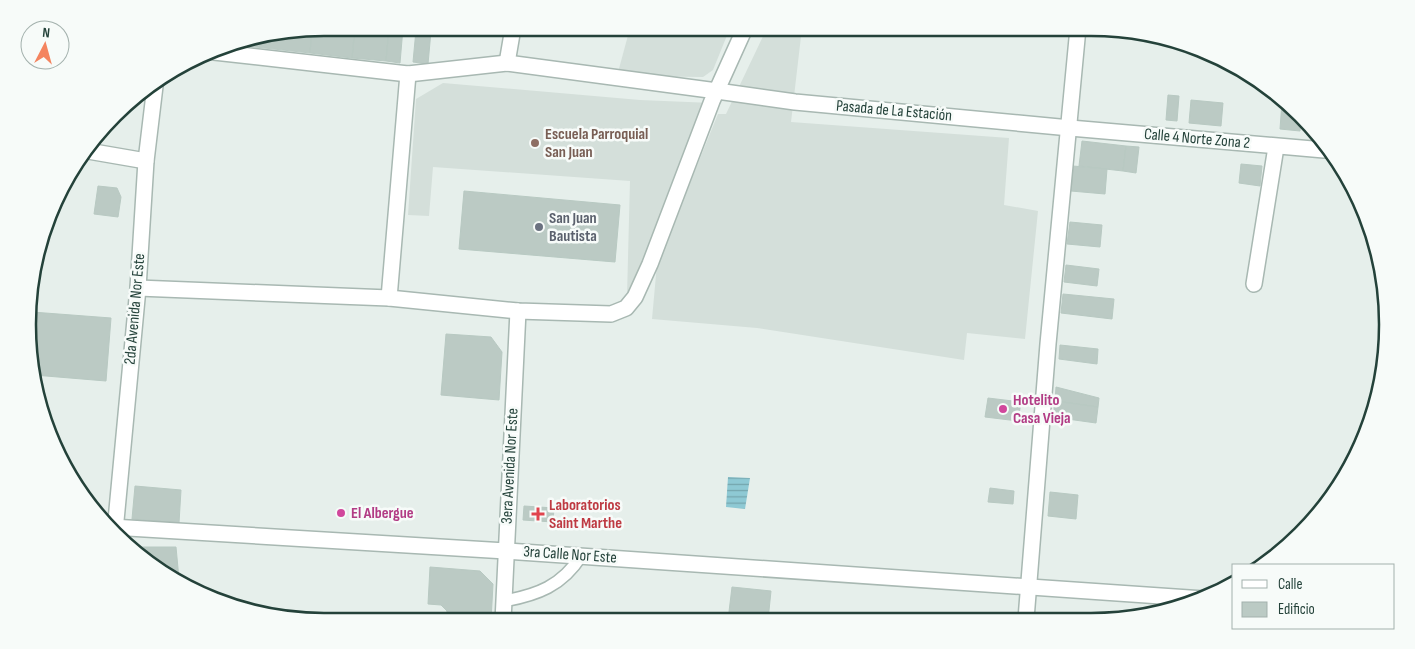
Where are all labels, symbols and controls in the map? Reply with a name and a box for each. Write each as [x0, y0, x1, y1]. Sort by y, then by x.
north arrow [20, 20, 70, 70]
text: N [42, 24, 51, 41]
street label: Pasada de La Estación [835, 96, 953, 126]
place label: Escuela Parroquial San Juan [545, 125, 648, 162]
street label: Calle 4 Norte Zona 2 [1143, 125, 1251, 153]
marker: Escuela Parroquial San Juan [529, 137, 541, 149]
place label: San Juan Bautista [549, 209, 597, 246]
marker: San Juan Bautista [533, 221, 545, 233]
street label: 2da Avenida Nor Este [121, 253, 149, 365]
place label: Hotelito Casa Vieja [1013, 391, 1070, 428]
marker: Hotelito Casa Vieja [997, 403, 1009, 415]
street label: 3era Avenida Nor Este [497, 408, 523, 524]
place label: Laboratorios Saint Marthe [549, 496, 622, 533]
place label: El Albergue [351, 504, 414, 523]
marker: El Albergue [335, 507, 347, 519]
marker: Laboratorios Saint Marthe [531, 507, 545, 521]
street label: 3ra Calle Nor Este [523, 542, 617, 568]
legend [1232, 564, 1395, 629]
text: Calle [1278, 575, 1302, 594]
text: Edificio [1278, 600, 1315, 619]

